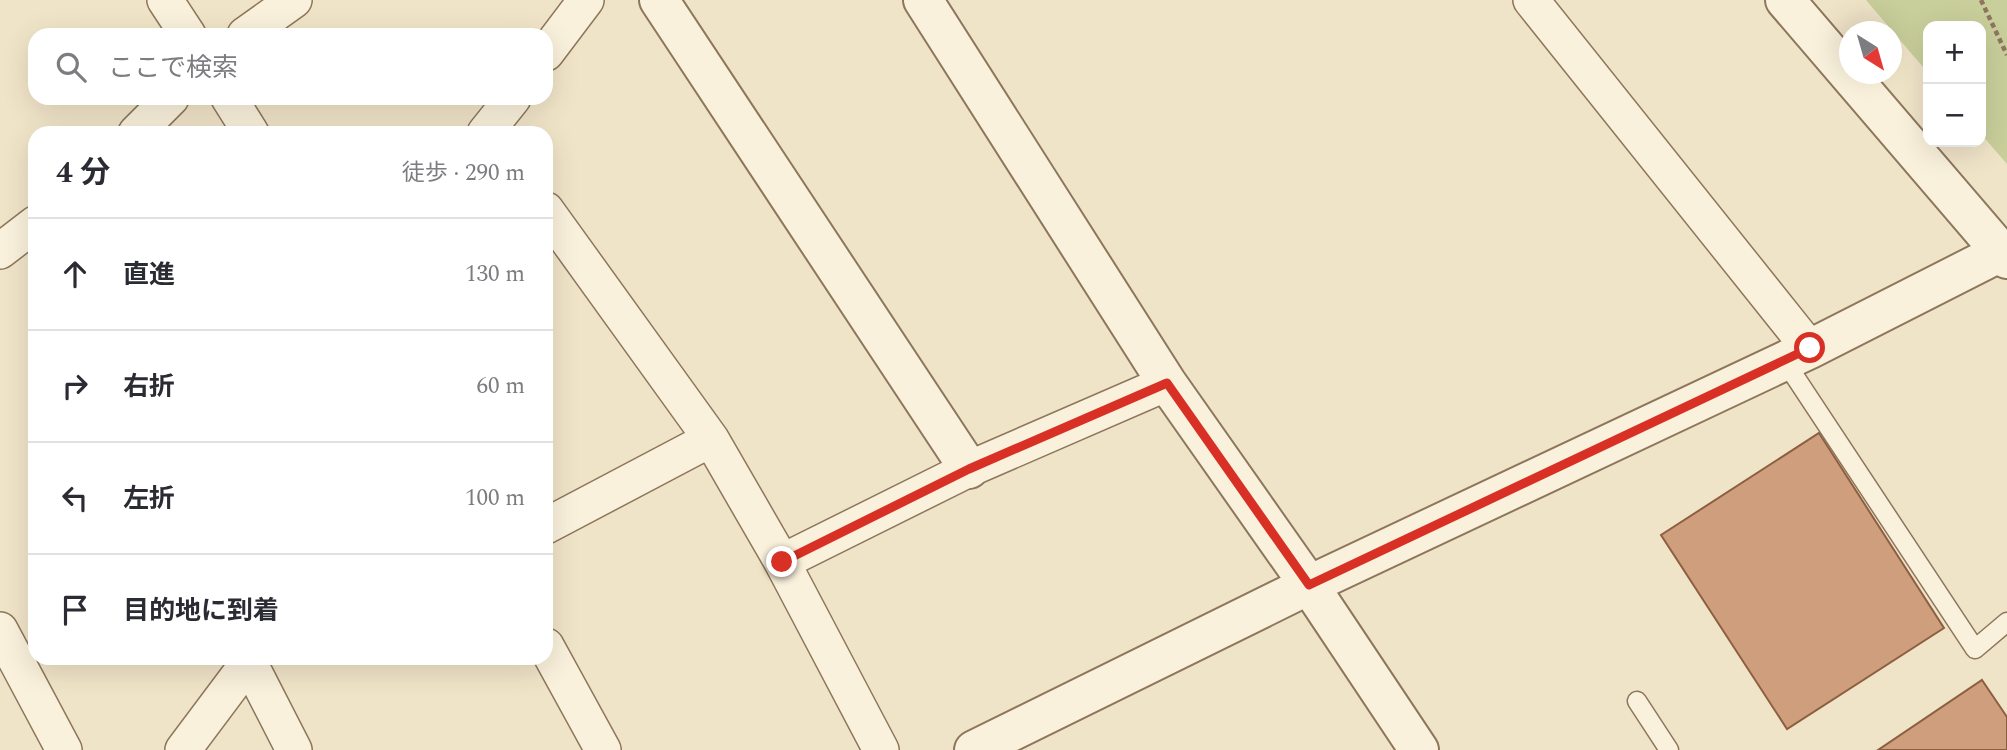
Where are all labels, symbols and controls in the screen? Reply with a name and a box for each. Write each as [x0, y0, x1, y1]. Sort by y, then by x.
north arrow [1839, 21, 1902, 84]
map controls [1923, 21, 1986, 147]
button: + [1923, 21, 1986, 84]
search box [28, 28, 553, 105]
icon: search [52, 48, 90, 86]
text: ここで検索 [108, 48, 238, 88]
button: − [1923, 84, 1986, 147]
text: 4 分 [56, 150, 110, 196]
text: 徒歩 · 290 m [402, 156, 525, 191]
icon: ahead [56, 255, 94, 293]
text: 直進 [123, 255, 175, 295]
text: 130 m [465, 257, 525, 292]
route start [1794, 332, 1825, 363]
icon: right [56, 367, 94, 405]
text: 右折 [123, 367, 175, 407]
text: 60 m [476, 369, 525, 404]
icon: left [56, 479, 94, 517]
text: 左折 [123, 479, 175, 519]
text: 100 m [465, 481, 525, 516]
route end [766, 546, 797, 577]
icon: arrive [56, 591, 94, 629]
text: 目的地に到着 [123, 591, 279, 631]

